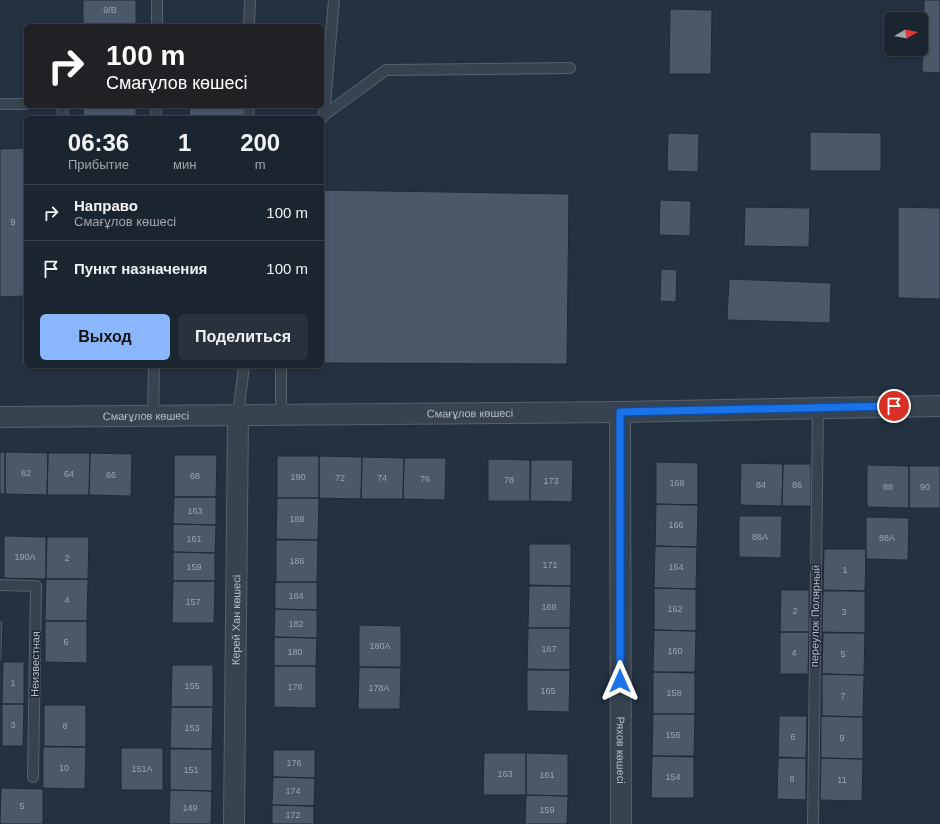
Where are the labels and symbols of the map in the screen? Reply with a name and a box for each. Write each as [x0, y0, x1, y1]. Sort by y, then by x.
house number: 9/В [103, 5, 117, 15]
north arrow [884, 12, 928, 56]
house number: 9 [10, 217, 16, 227]
pin [877, 389, 911, 423]
street label: Смағұлов көшесі [427, 407, 513, 420]
street label: Смағұлов көшесі [103, 409, 189, 422]
house number: 62 [21, 468, 31, 478]
house number: 64 [64, 469, 74, 479]
house number: 66 [106, 470, 116, 480]
house number: 68 [190, 471, 200, 481]
house number: 190 [290, 472, 306, 482]
house number: 72 [335, 473, 345, 483]
house number: 74 [377, 473, 387, 483]
house number: 76 [420, 474, 430, 484]
house number: 78 [504, 475, 514, 485]
house number: 173 [543, 476, 559, 486]
house number: 168 [669, 478, 685, 488]
house number: 84 [756, 480, 766, 490]
house number: 86 [792, 480, 802, 490]
house number: 88 [883, 482, 893, 492]
house number: 90 [920, 482, 930, 492]
house number: 163 [187, 506, 203, 516]
house number: 188 [289, 514, 305, 524]
house number: 166 [668, 520, 684, 530]
house number: 86А [752, 532, 768, 542]
house number: 88А [879, 533, 895, 543]
house number: 161 [186, 534, 202, 544]
house number: 190А [14, 552, 36, 562]
house number: 2 [64, 553, 70, 563]
house number: 186 [289, 556, 305, 566]
house number: 171 [542, 560, 558, 570]
house number: 159 [186, 562, 202, 572]
house number: 164 [668, 562, 684, 572]
street label: переулок Полярный [808, 565, 822, 667]
house number: 1 [842, 565, 848, 575]
street label: Керей Хан көшесі [230, 575, 242, 665]
house number: 184 [288, 591, 304, 601]
house number: 4 [64, 595, 70, 605]
house number: 157 [185, 597, 201, 607]
house number: 169 [541, 602, 557, 612]
house number: 162 [667, 604, 683, 614]
house number: 2 [792, 606, 798, 616]
house number: 3 [841, 607, 847, 617]
house number: 182 [288, 619, 304, 629]
street label: Неизвестная [28, 631, 42, 697]
house number: 6 [63, 637, 69, 647]
house number: 180А [369, 641, 391, 651]
house number: 167 [541, 644, 557, 654]
house number: 160 [667, 646, 683, 656]
house number: 180 [287, 647, 303, 657]
house number: 4 [791, 648, 797, 658]
house number: 5 [840, 649, 846, 659]
position arrow [599, 660, 641, 702]
house number: 1 [10, 678, 16, 688]
house number: 155 [184, 681, 200, 691]
house number: 178 [287, 682, 303, 692]
house number: 178А [368, 683, 390, 693]
house number: 165 [540, 686, 556, 696]
house number: 158 [666, 688, 682, 698]
house number: 7 [840, 691, 846, 701]
street label: Ряхов көшесі [615, 716, 627, 784]
house number: 3 [10, 720, 16, 730]
house number: 8 [62, 721, 68, 731]
house number: 153 [184, 723, 200, 733]
house number: 156 [665, 730, 681, 740]
house number: 6 [790, 732, 796, 742]
house number: 9 [839, 733, 845, 743]
house number: 176 [286, 758, 302, 768]
house number: 10 [59, 763, 69, 773]
house number: 151А [131, 764, 153, 774]
house number: 151 [183, 765, 199, 775]
house number: 163 [497, 769, 513, 779]
house number: 161 [539, 770, 555, 780]
house number: 154 [665, 772, 681, 782]
house number: 8 [789, 774, 795, 784]
house number: 11 [837, 775, 847, 785]
house number: 174 [285, 786, 301, 796]
house number: 5 [19, 801, 25, 811]
house number: 149 [182, 803, 198, 813]
house number: 159 [539, 805, 555, 815]
house number: 172 [285, 810, 301, 820]

